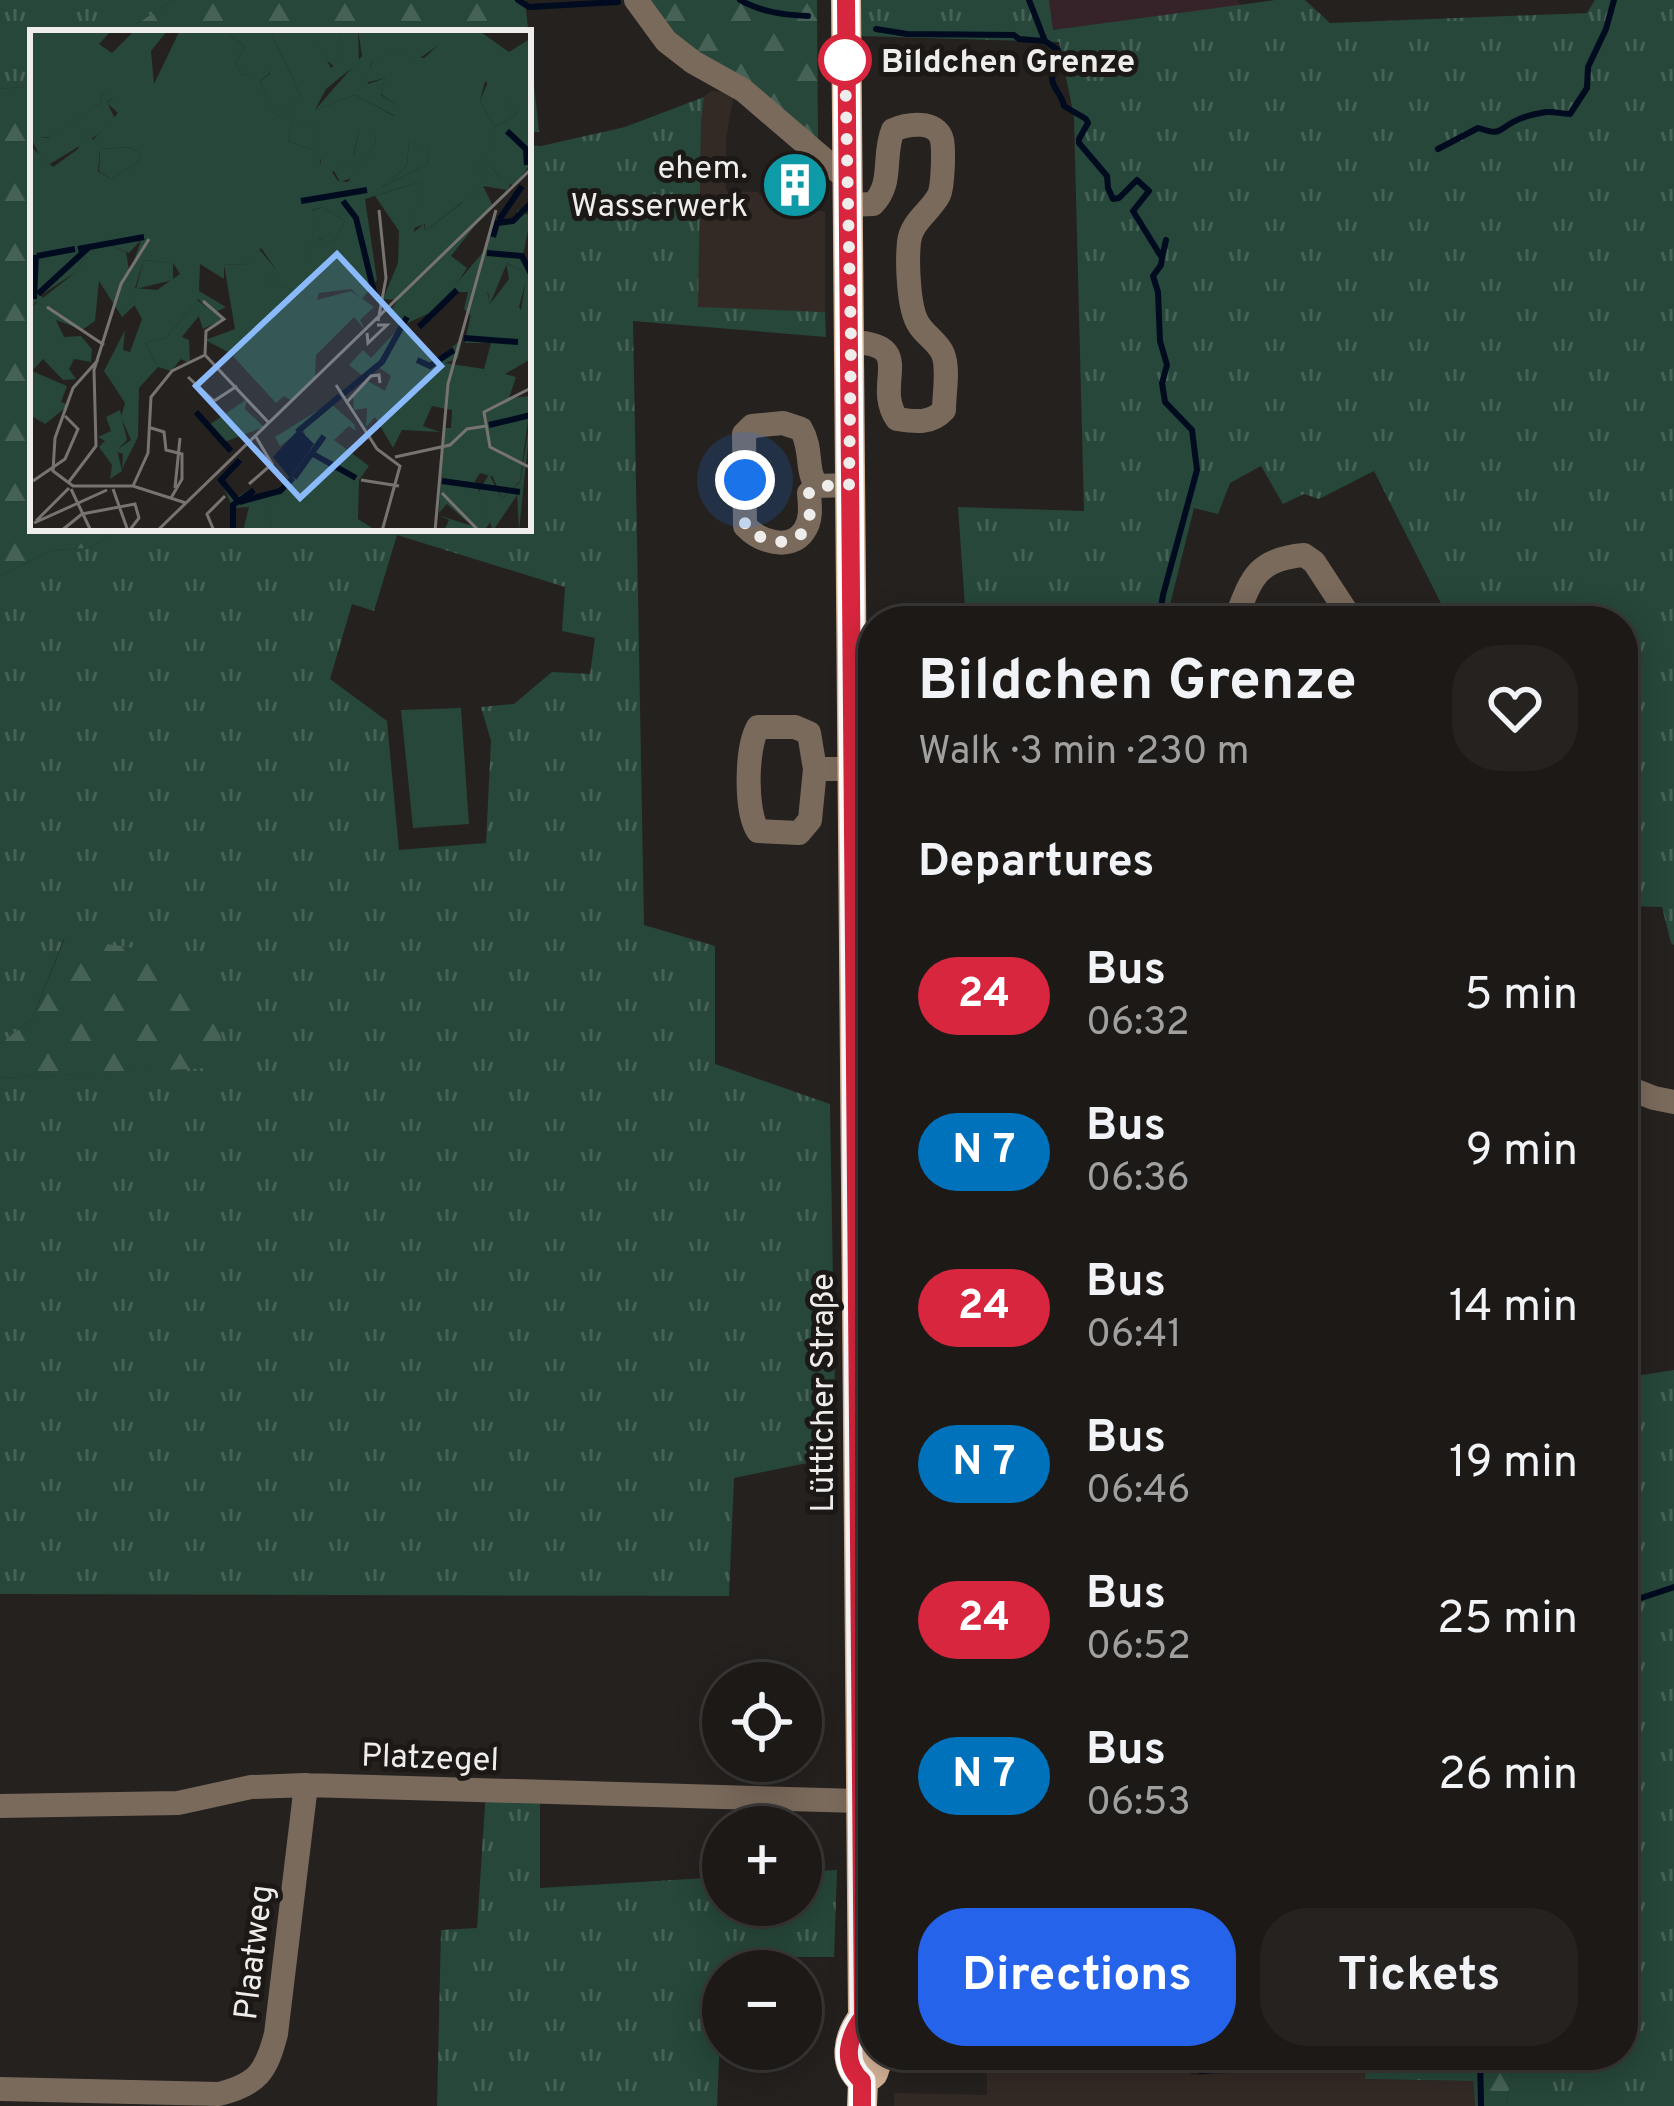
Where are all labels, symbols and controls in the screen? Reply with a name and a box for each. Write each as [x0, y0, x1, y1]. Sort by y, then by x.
inset map [30, 30, 531, 531]
marker: Bildchen Grenze [820, 35, 870, 85]
place label: Bildchen Grenze [881, 43, 1135, 85]
place label: ehem. Wasserwerk [571, 149, 748, 229]
building icon: ehem. Wasserwerk [760, 150, 830, 220]
your location [715, 450, 775, 510]
button: heart [1452, 645, 1578, 771]
text: Bildchen Grenze [918, 648, 1357, 720]
text: Walk · 3 min · 230 m [918, 729, 1250, 778]
text: Departures [918, 835, 1154, 892]
text: Bus [1086, 943, 1166, 1000]
text: 5 min [1465, 968, 1578, 1025]
text: 24 [958, 969, 1010, 1022]
text: 06:32 [1086, 1000, 1190, 1049]
text: Bus [1086, 1099, 1166, 1156]
text: 9 min [1466, 1124, 1578, 1181]
text: N 7 [952, 1125, 1016, 1178]
text: 06:36 [1086, 1156, 1190, 1205]
text: Bus [1086, 1255, 1166, 1312]
street label: Lütticher Straße [804, 1273, 846, 1513]
text: 14 min [1449, 1280, 1578, 1337]
text: 24 [958, 1281, 1010, 1334]
text: 06:41 [1086, 1312, 1182, 1361]
text: Bus [1086, 1411, 1166, 1468]
text: 19 min [1449, 1436, 1578, 1493]
text: N 7 [952, 1437, 1016, 1490]
text: 06:46 [1086, 1468, 1191, 1517]
text: Bus [1086, 1567, 1166, 1624]
text: 25 min [1437, 1592, 1578, 1649]
text: 24 [958, 1593, 1010, 1646]
text: 06:52 [1086, 1624, 1191, 1673]
map controls [702, 1662, 822, 2070]
button: locate [702, 1662, 822, 1782]
text: Bus [1086, 1723, 1166, 1780]
street label: Platzegel [360, 1737, 500, 1783]
text: 26 min [1438, 1748, 1578, 1805]
text: N 7 [952, 1749, 1016, 1802]
text: 06:53 [1086, 1780, 1191, 1829]
button: + [702, 1806, 822, 1926]
street label: Plaatweg [227, 1882, 285, 2022]
button: Directions [918, 1908, 1236, 2046]
button: Tickets [1260, 1908, 1578, 2046]
button: − [702, 1950, 822, 2070]

